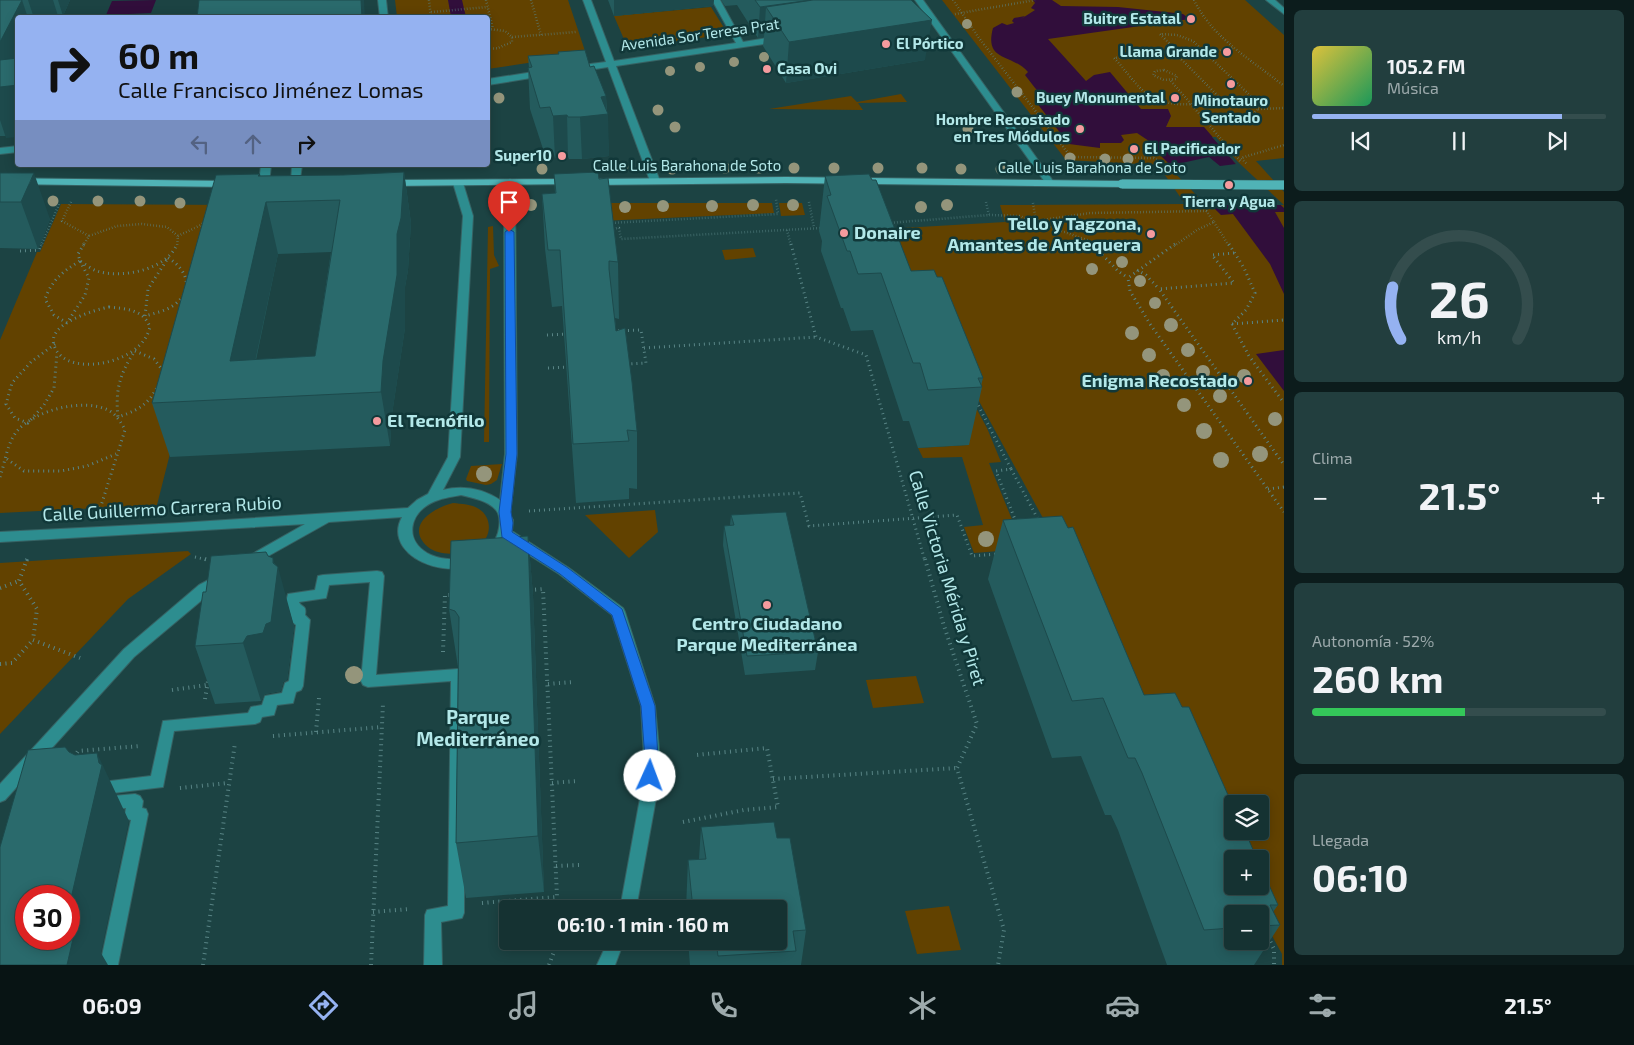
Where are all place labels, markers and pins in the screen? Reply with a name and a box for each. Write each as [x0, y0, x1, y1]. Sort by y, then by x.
place label: Buitre Estatal [1083, 9, 1181, 27]
marker: Buitre Estatal [1185, 13, 1197, 25]
place label: El Pórtico [896, 34, 964, 52]
marker: El Pórtico [880, 38, 892, 50]
place label: Llama Grande [1119, 42, 1217, 60]
marker: Llama Grande [1221, 46, 1233, 58]
place label: Casa Ovi [777, 59, 837, 77]
marker: Casa Ovi [761, 63, 773, 75]
marker: Minotauro Sentado [1225, 78, 1237, 90]
place label: Buey Monumental [1036, 88, 1165, 107]
place label: Minotauro Sentado [1194, 91, 1268, 126]
marker: Buey Monumental [1169, 92, 1181, 104]
place label: Hombre Recostado en Tres Módulos [936, 110, 1070, 145]
marker: Hombre Recostado en Tres Módulos [1074, 123, 1086, 135]
place label: El Pacificador [1144, 139, 1241, 157]
marker: El Pacificador [1128, 143, 1140, 155]
place label: Super10 [495, 146, 552, 164]
marker: Super10 [556, 150, 568, 162]
marker: Tierra y Agua [1223, 179, 1235, 191]
pin [488, 181, 530, 232]
place label: Tierra y Agua [1183, 192, 1275, 211]
place label: Tello y Tagzona, Amantes de Antequera [947, 212, 1141, 255]
place label: Donaire [854, 221, 921, 243]
marker: Donaire [838, 227, 850, 239]
marker: Tello y Tagzona, Amantes de Antequera [1145, 228, 1157, 240]
place label: Enigma Recostado [1081, 369, 1238, 391]
marker: Enigma Recostado [1242, 375, 1254, 387]
place label: El Tecnófilo [387, 409, 485, 431]
marker: El Tecnófilo [371, 415, 383, 427]
marker: Centro Ciudadano Parque Mediterránea [761, 599, 773, 611]
place label: Centro Ciudadano Parque Mediterránea [677, 612, 857, 655]

